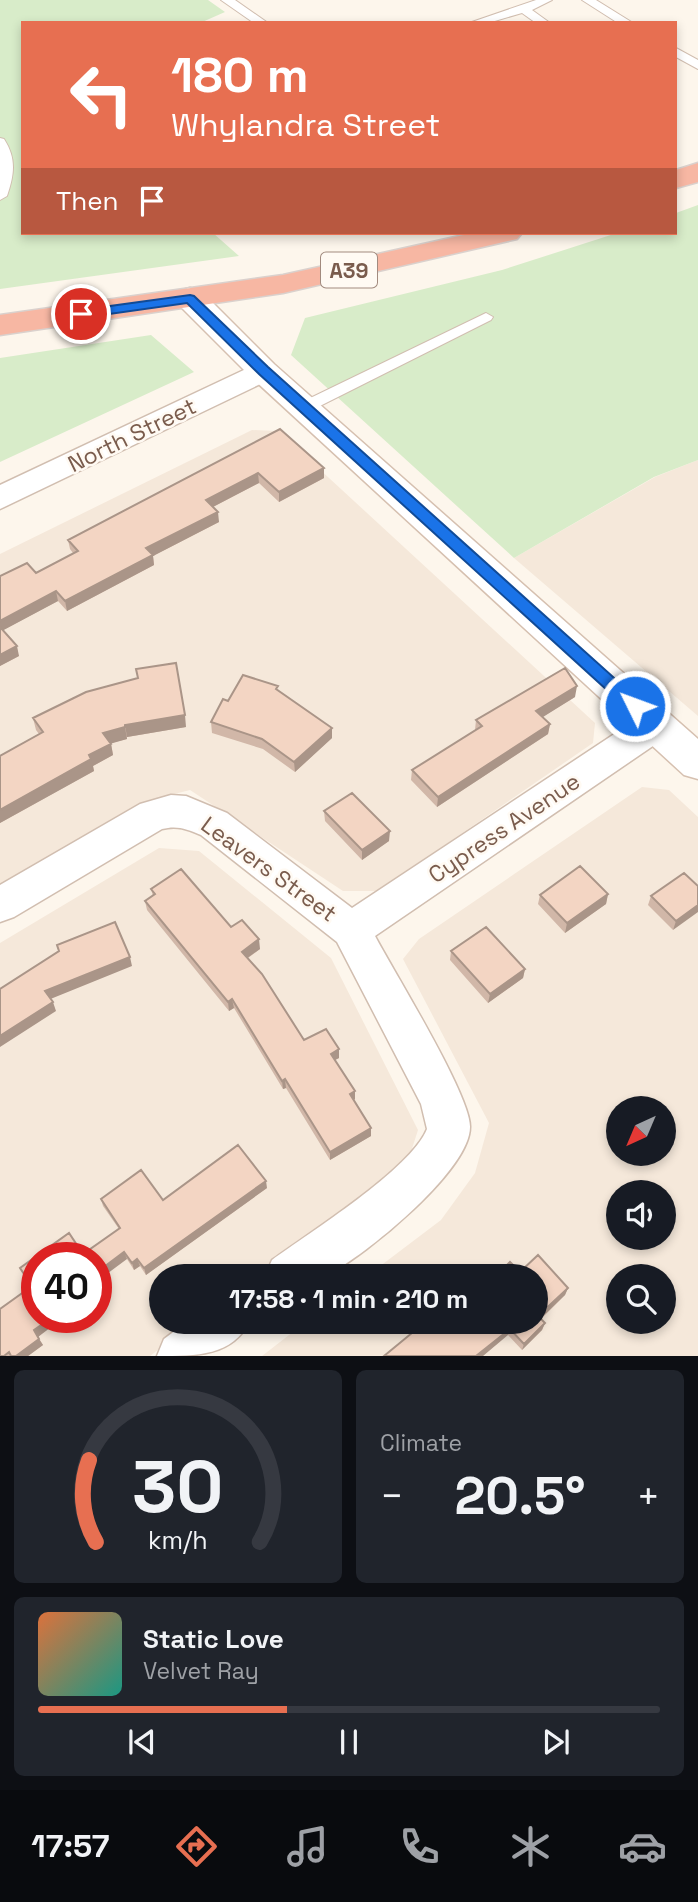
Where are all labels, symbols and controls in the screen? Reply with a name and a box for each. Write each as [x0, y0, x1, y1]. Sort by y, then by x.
text: 180 m [171, 44, 309, 106]
icon: left [56, 49, 147, 140]
text: Whylandra Street [171, 105, 440, 145]
icon: arrive [133, 182, 171, 220]
text: Then [56, 184, 119, 218]
road number: A39 [321, 252, 377, 288]
pin [51, 284, 111, 344]
icon: arrive [62, 295, 100, 333]
street label: North Street [63, 391, 201, 479]
position arrow [598, 669, 672, 743]
street label: Cypress Avenue [422, 766, 586, 890]
street label: Leavers Street [195, 810, 343, 928]
north arrow [606, 1096, 676, 1166]
map controls [606, 1096, 676, 1334]
button: sound [606, 1180, 676, 1250]
speed limit sign: 40 [21, 1242, 112, 1333]
button: search [606, 1264, 676, 1334]
text: 17:58 · 1 min · 210 m [229, 1282, 468, 1316]
text: Climate [380, 1428, 462, 1458]
text: 30 [132, 1441, 224, 1534]
text: 20.5° [454, 1463, 586, 1529]
text: − [380, 1472, 404, 1520]
text: + [636, 1472, 660, 1520]
text: km/h [148, 1524, 208, 1556]
text: Static Love [143, 1622, 284, 1656]
text: Velvet Ray [143, 1656, 259, 1686]
icon: previous [123, 1723, 161, 1761]
icon: pause [330, 1723, 368, 1761]
icon: next [537, 1723, 575, 1761]
icon: directions [172, 1822, 221, 1871]
icon: music [283, 1822, 332, 1871]
icon: phone [395, 1822, 444, 1871]
icon: climate [506, 1822, 555, 1871]
icon: car [618, 1822, 667, 1871]
text: 17:57 [31, 1826, 110, 1866]

